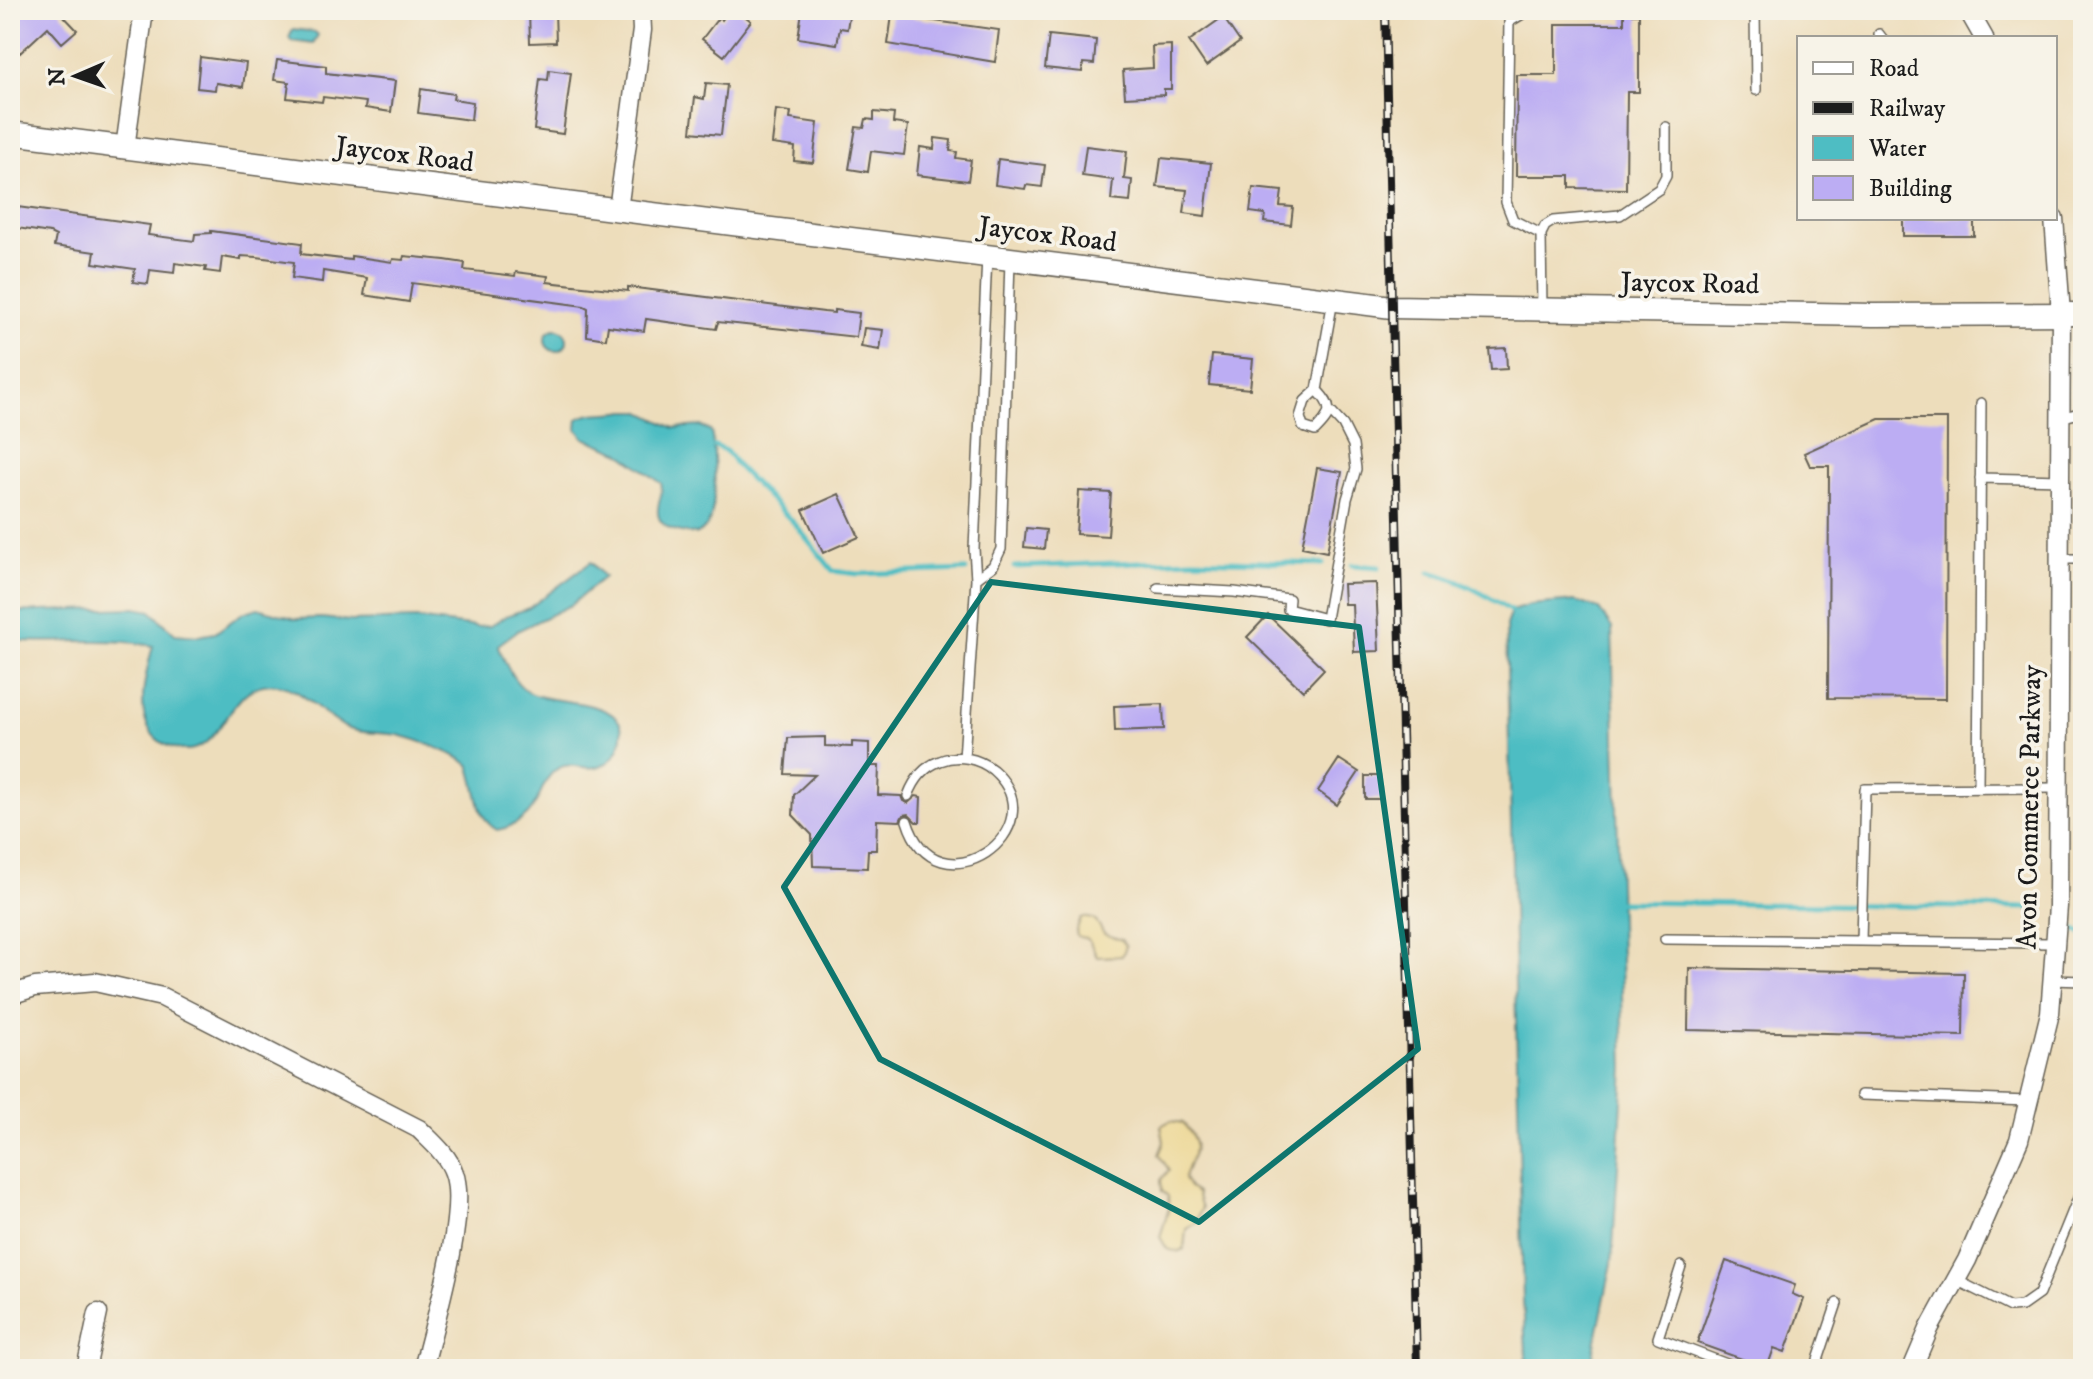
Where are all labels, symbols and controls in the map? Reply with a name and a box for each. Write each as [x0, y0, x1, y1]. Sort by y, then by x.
north arrow [36, 36, 116, 116]
legend [1797, 36, 2057, 220]
text: Road [1869, 54, 1919, 84]
text: N [44, 67, 71, 86]
text: Railway [1869, 94, 1946, 124]
street label: Jaycox Road [331, 128, 476, 180]
text: Water [1868, 134, 1926, 164]
text: Building [1869, 174, 1952, 204]
street label: Jaycox Road [974, 208, 1119, 260]
street label: Jaycox Road [1617, 265, 1760, 302]
street label: Avon Commerce Parkway [2010, 664, 2049, 950]

